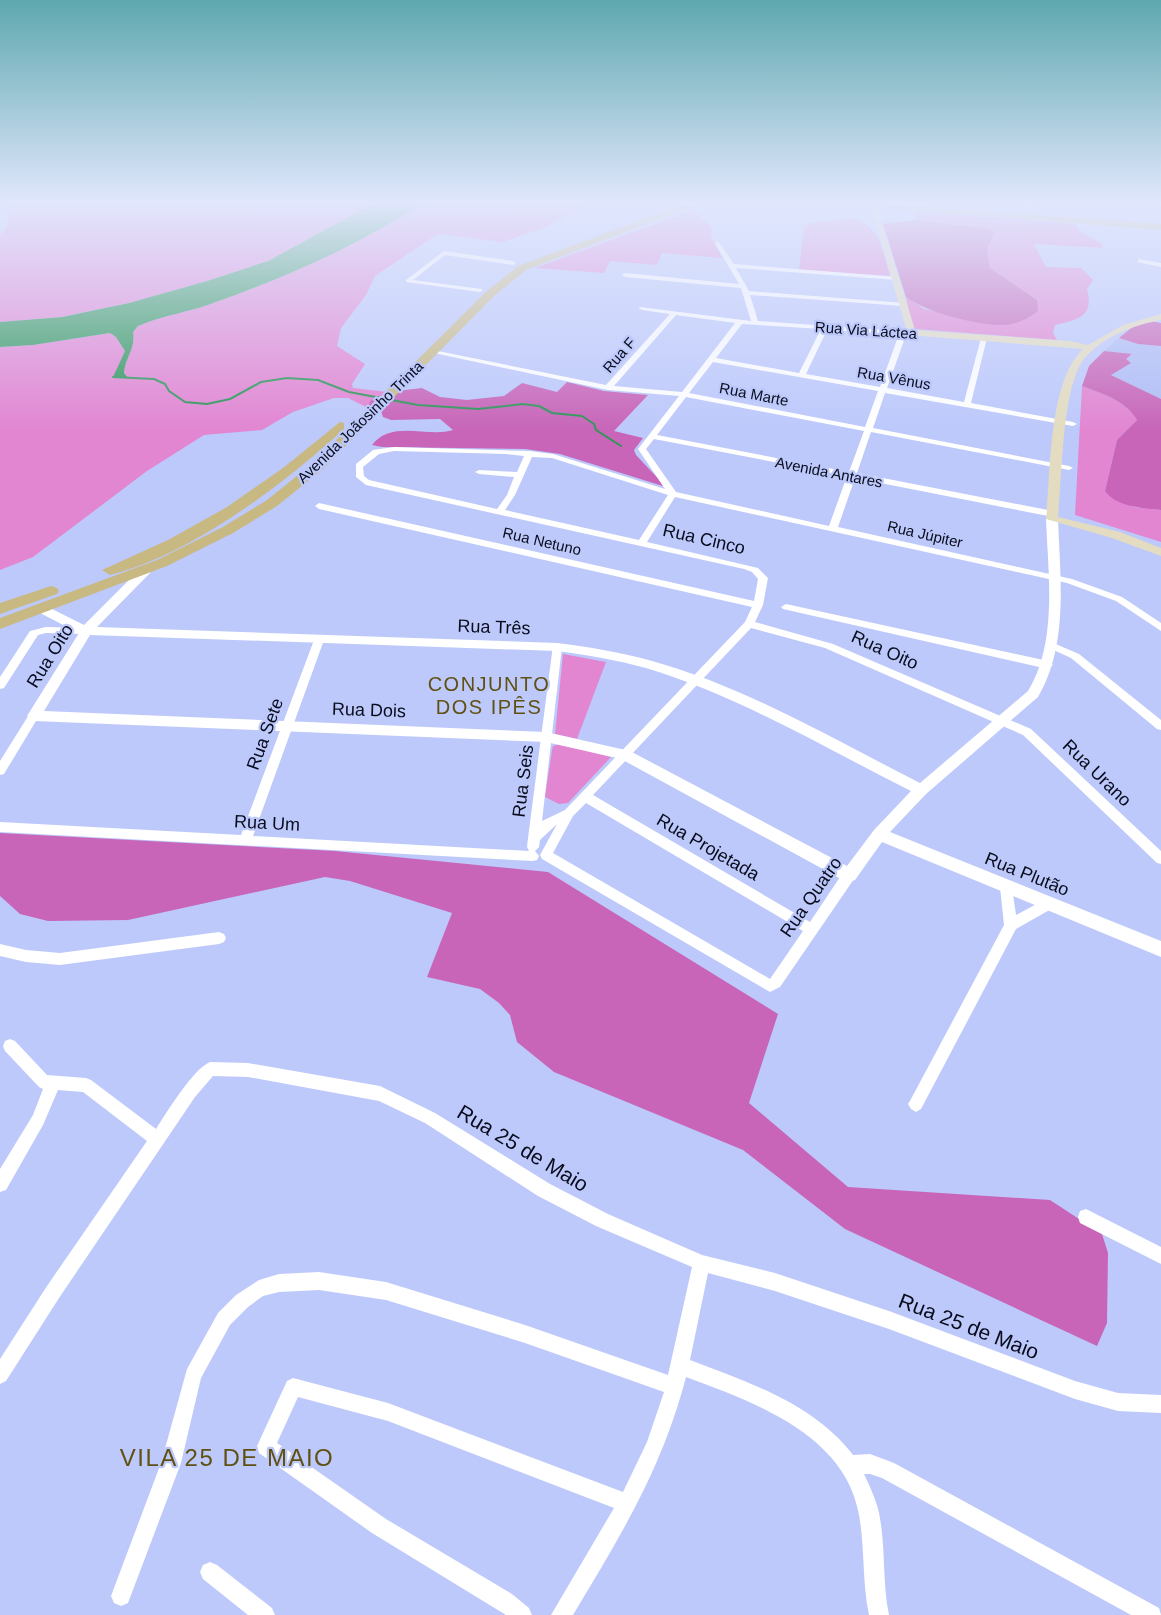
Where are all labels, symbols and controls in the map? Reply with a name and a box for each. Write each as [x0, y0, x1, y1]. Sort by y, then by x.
street label: Rua Via Láctea [814, 318, 918, 342]
street label: Rua F [599, 334, 639, 376]
street label: Avenida Joãosinho Trinta [294, 357, 427, 487]
street label: Rua Vênus [856, 363, 932, 393]
street label: Rua Marte [718, 379, 790, 409]
street label: Avenida Antares [774, 453, 884, 491]
street label: Rua Júpiter [886, 517, 964, 551]
street label: Rua Cinco [661, 520, 747, 558]
street label: Rua Netuno [501, 524, 583, 558]
street label: Rua Três [457, 616, 531, 638]
street label: Rua Oito [23, 621, 77, 691]
street label: Rua Oito [848, 626, 922, 674]
district label: CONJUNTO DOS IPÊS [428, 673, 550, 718]
street label: Rua Sete [243, 695, 287, 773]
street label: Rua Dois [332, 699, 406, 721]
street label: Rua Urano [1059, 736, 1135, 810]
street label: Rua Seis [509, 744, 537, 818]
street label: Rua Projetada [653, 810, 764, 885]
street label: Rua Um [234, 811, 300, 835]
street label: Rua Plutão [982, 848, 1072, 900]
street label: Rua Quatro [776, 853, 846, 941]
street label: Rua 25 de Maio [454, 1100, 592, 1196]
street label: Rua 25 de Maio [896, 1289, 1042, 1363]
district label: VILA 25 DE MAIO [120, 1444, 334, 1471]

